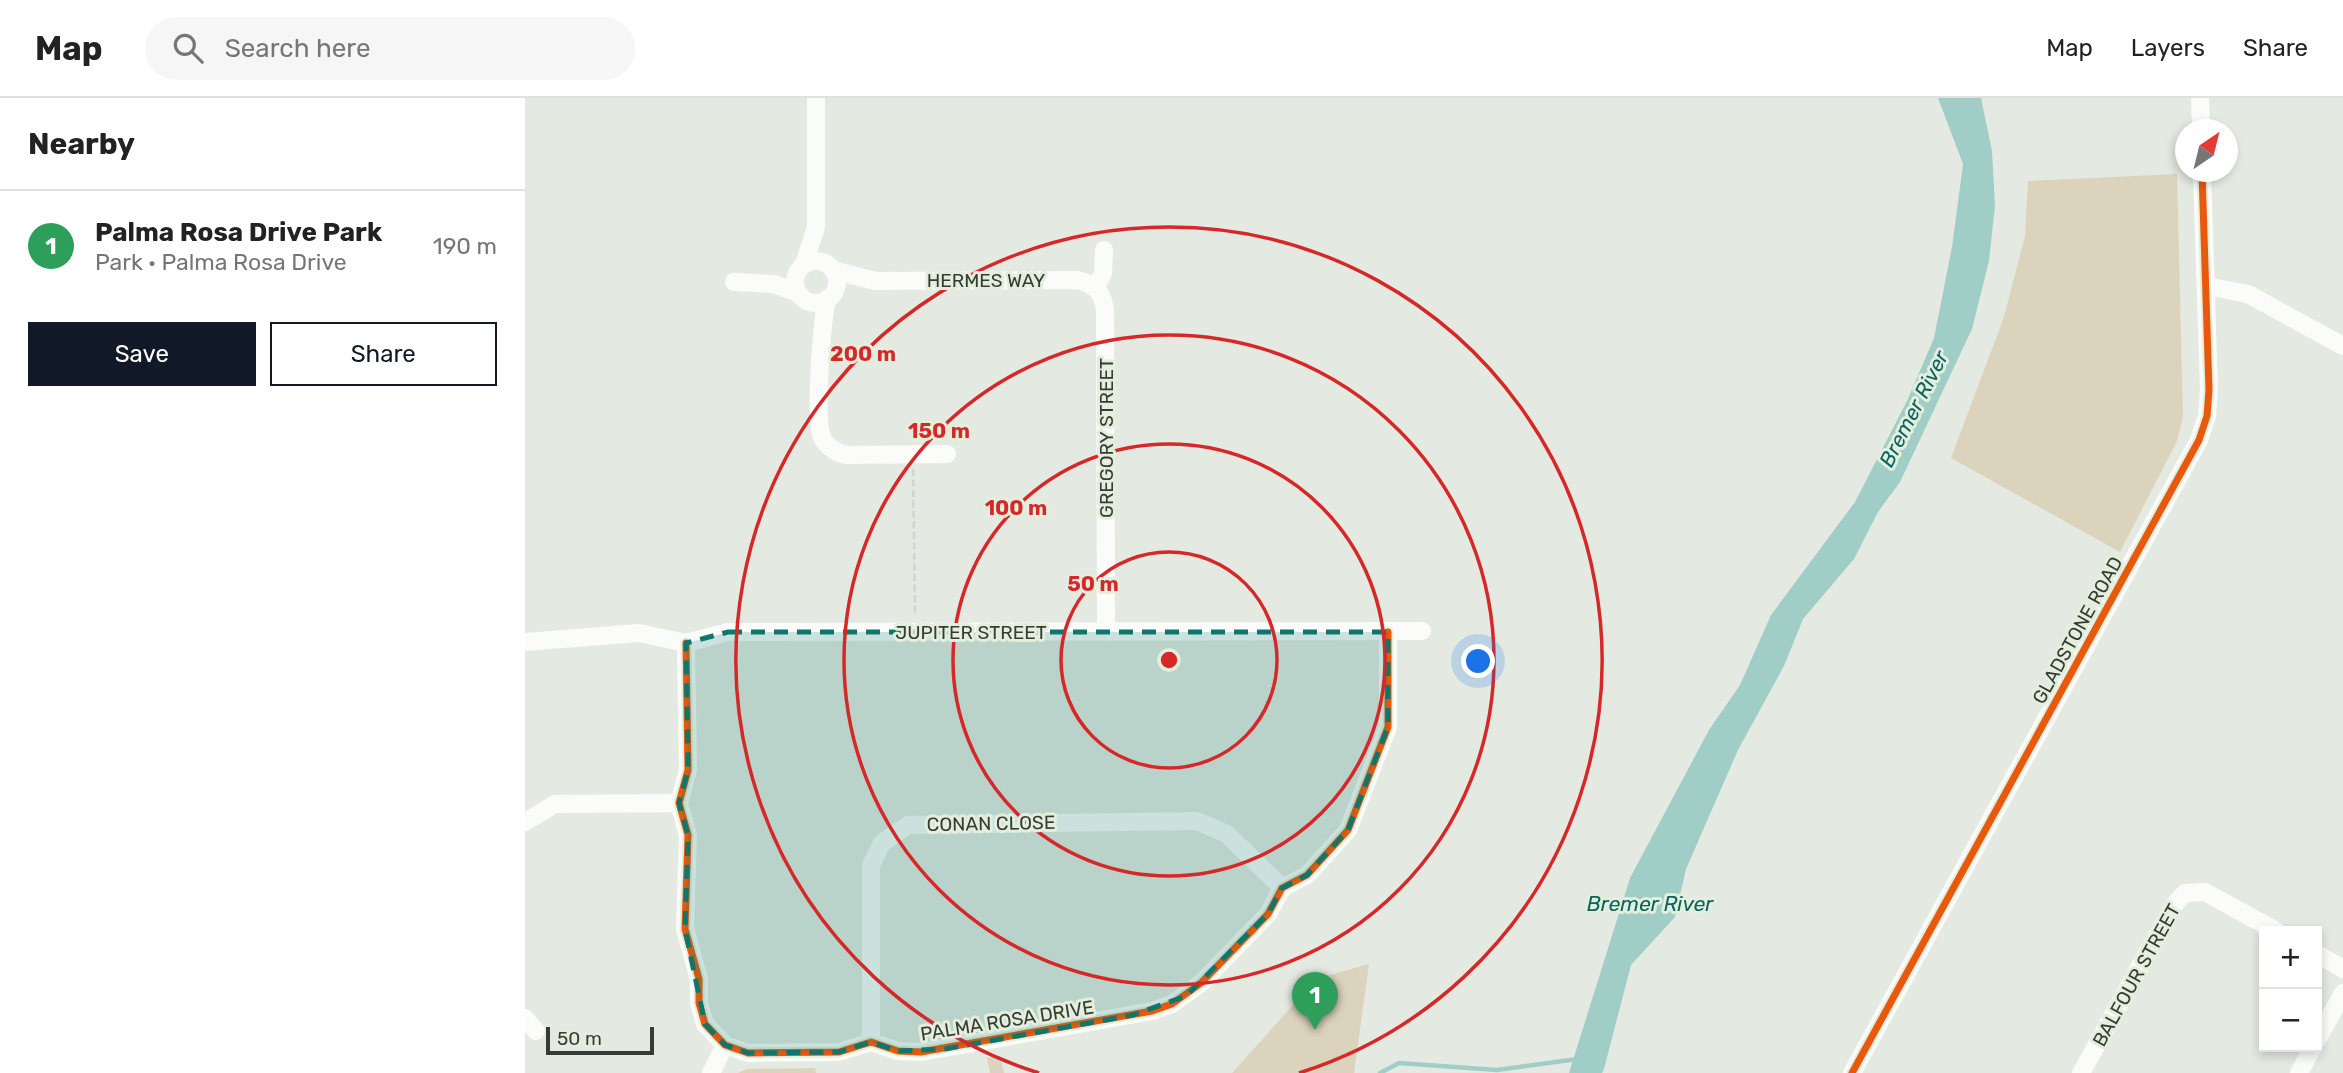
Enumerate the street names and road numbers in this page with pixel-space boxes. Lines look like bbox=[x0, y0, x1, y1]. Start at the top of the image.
street label: HERMES WAY bbox=[927, 269, 1045, 292]
street label: GREGORY STREET bbox=[1095, 358, 1118, 518]
street label: GLADSTONE ROAD bbox=[2027, 553, 2127, 708]
street label: JUPITER STREET bbox=[895, 621, 1047, 644]
street label: CONAN CLOSE bbox=[926, 811, 1056, 836]
street label: BALFOUR STREET bbox=[2088, 900, 2185, 1051]
street label: PALMA ROSA DRIVE bbox=[919, 995, 1095, 1046]

